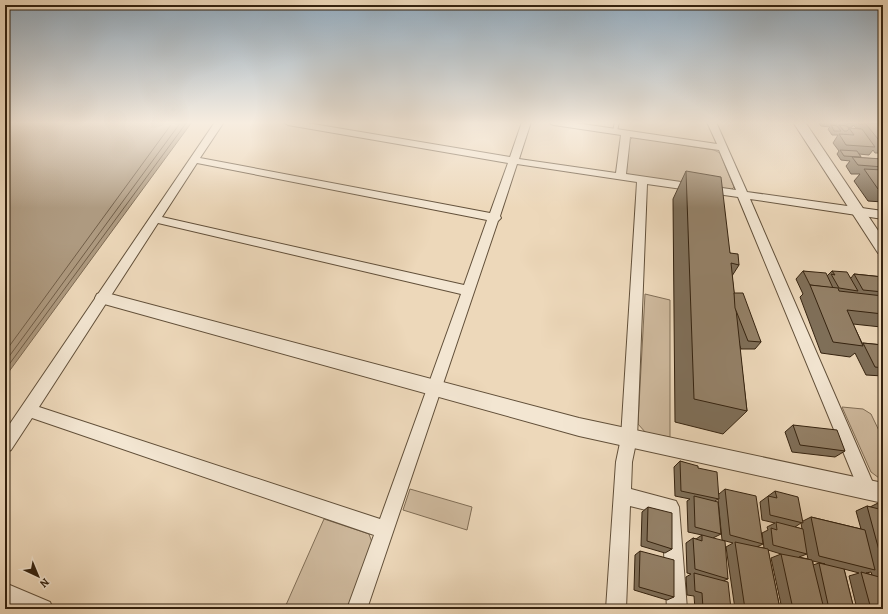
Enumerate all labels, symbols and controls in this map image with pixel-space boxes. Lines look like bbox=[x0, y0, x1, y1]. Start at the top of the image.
north arrow bbox=[18, 556, 58, 596]
text: N bbox=[37, 575, 53, 591]

